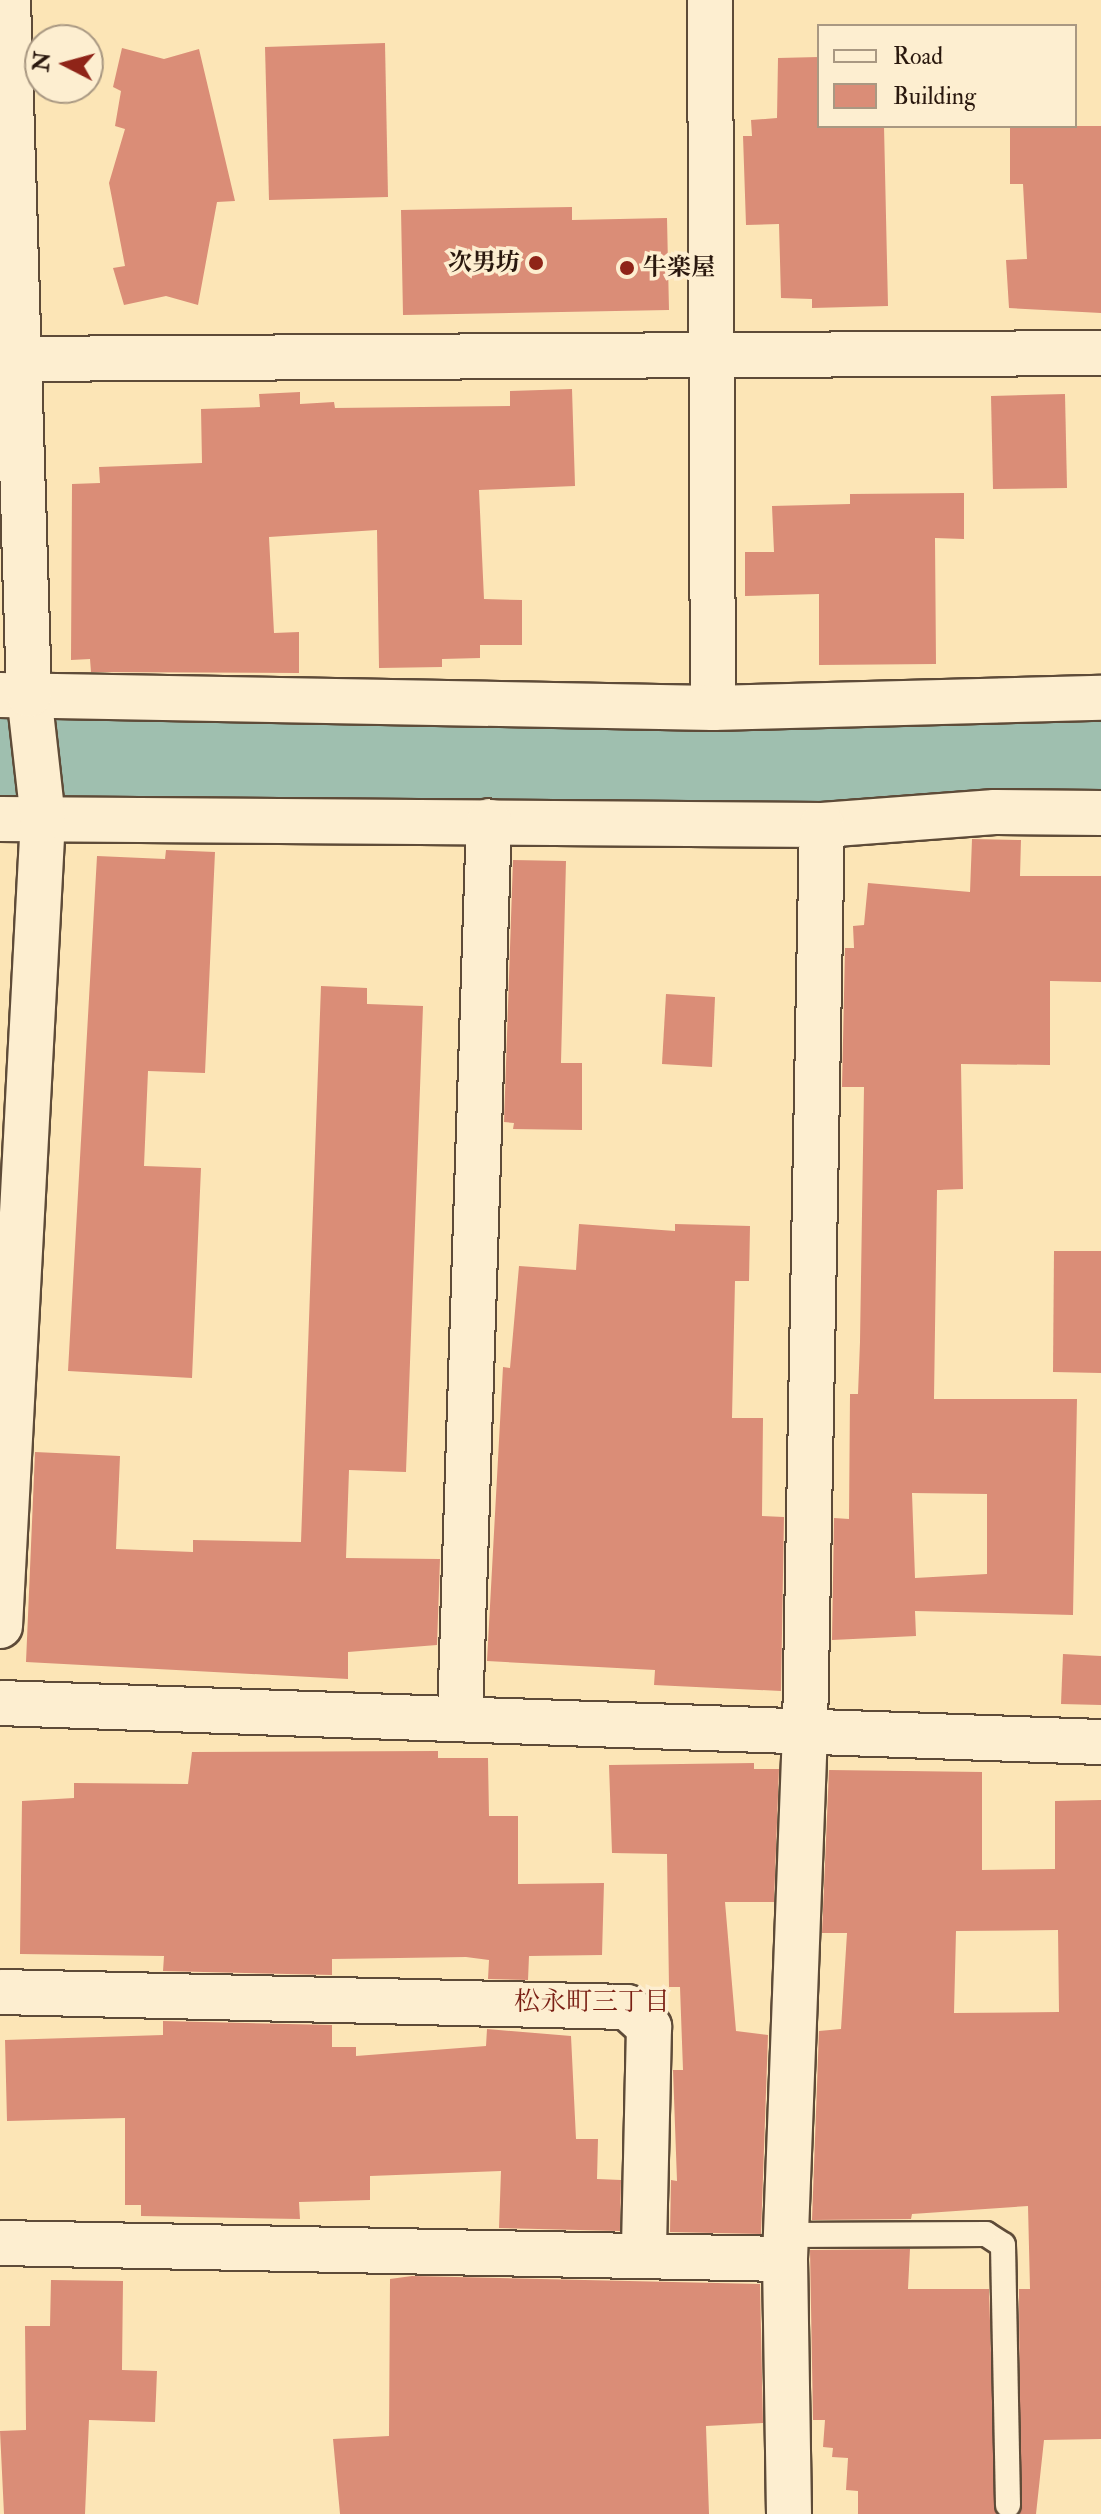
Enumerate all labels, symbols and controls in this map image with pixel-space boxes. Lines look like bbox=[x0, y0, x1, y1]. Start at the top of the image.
north arrow bbox=[24, 24, 104, 104]
legend bbox=[817, 24, 1077, 128]
text: Road bbox=[893, 41, 943, 72]
text: N bbox=[27, 50, 57, 73]
text: Building bbox=[893, 81, 976, 112]
place label: 次男坊 bbox=[448, 249, 520, 277]
marker: 次男坊 bbox=[527, 254, 545, 272]
place label: 牛楽屋 bbox=[643, 254, 715, 282]
marker: 牛楽屋 bbox=[618, 259, 636, 277]
district label: 松永町三丁目 bbox=[514, 1987, 670, 2019]

